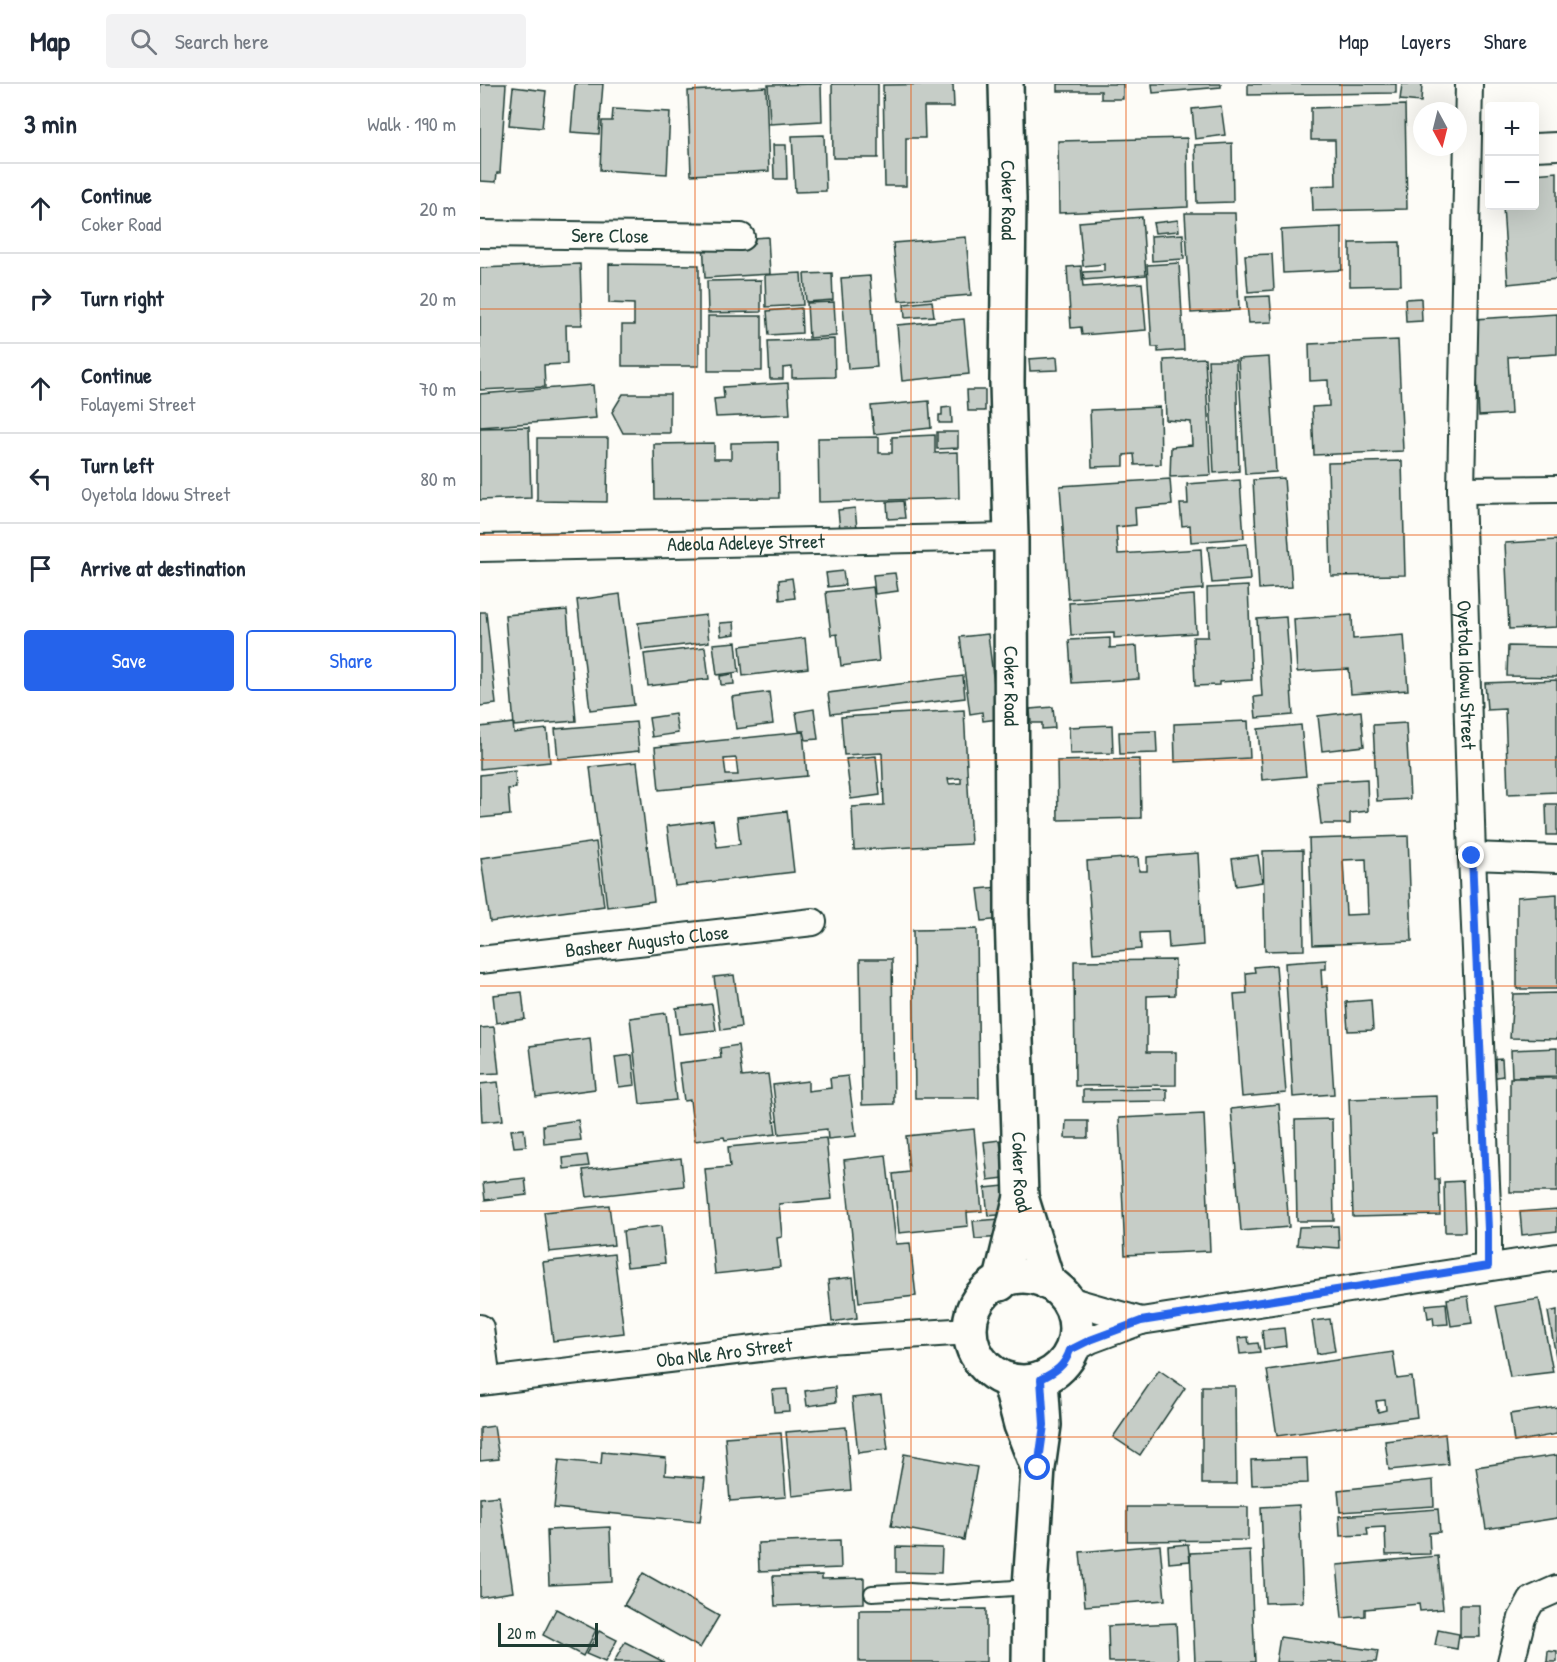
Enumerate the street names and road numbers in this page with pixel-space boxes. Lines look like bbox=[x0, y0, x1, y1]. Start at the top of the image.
street label: Coker Road bbox=[995, 159, 1023, 241]
street label: Sere Close bbox=[571, 221, 649, 249]
street label: Adeola Adeleye Street bbox=[667, 527, 826, 557]
street label: Oyetola Idowu Street bbox=[1451, 600, 1483, 751]
street label: Coker Road bbox=[998, 646, 1026, 726]
street label: Basheer Augusto Close bbox=[564, 918, 730, 963]
street label: Coker Road bbox=[1006, 1131, 1039, 1215]
street label: Oba Nle Aro Street bbox=[654, 1330, 795, 1374]

